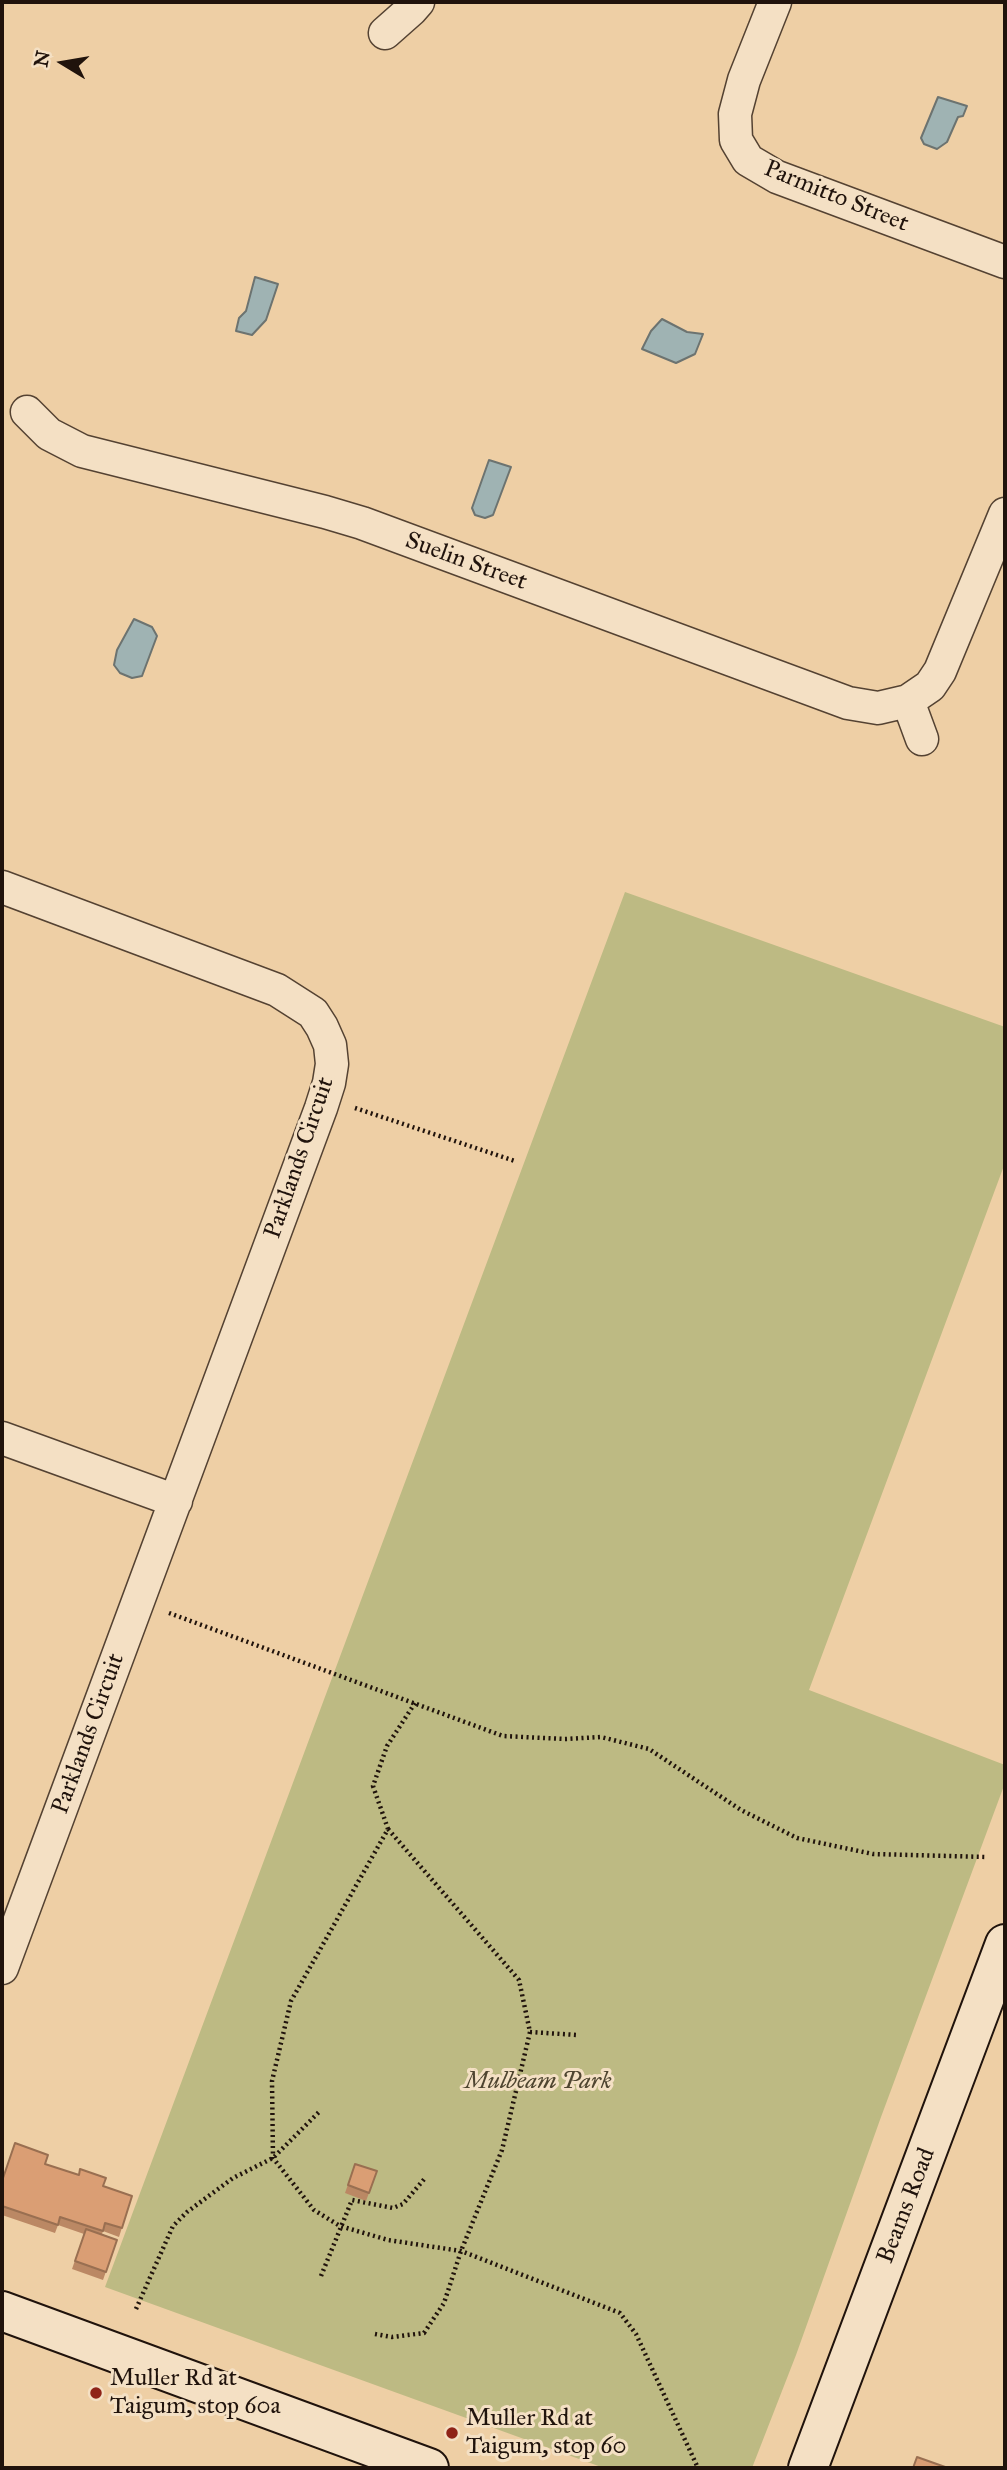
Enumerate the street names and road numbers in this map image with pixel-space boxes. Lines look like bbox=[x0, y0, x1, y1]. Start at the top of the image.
street label: Parmitto Street bbox=[760, 155, 912, 239]
street label: Suelin Street bbox=[401, 527, 531, 597]
street label: Parklands Circuit bbox=[259, 1074, 341, 1242]
street label: Parklands Circuit bbox=[47, 1650, 131, 1818]
street label: Beams Road bbox=[872, 2144, 942, 2268]

